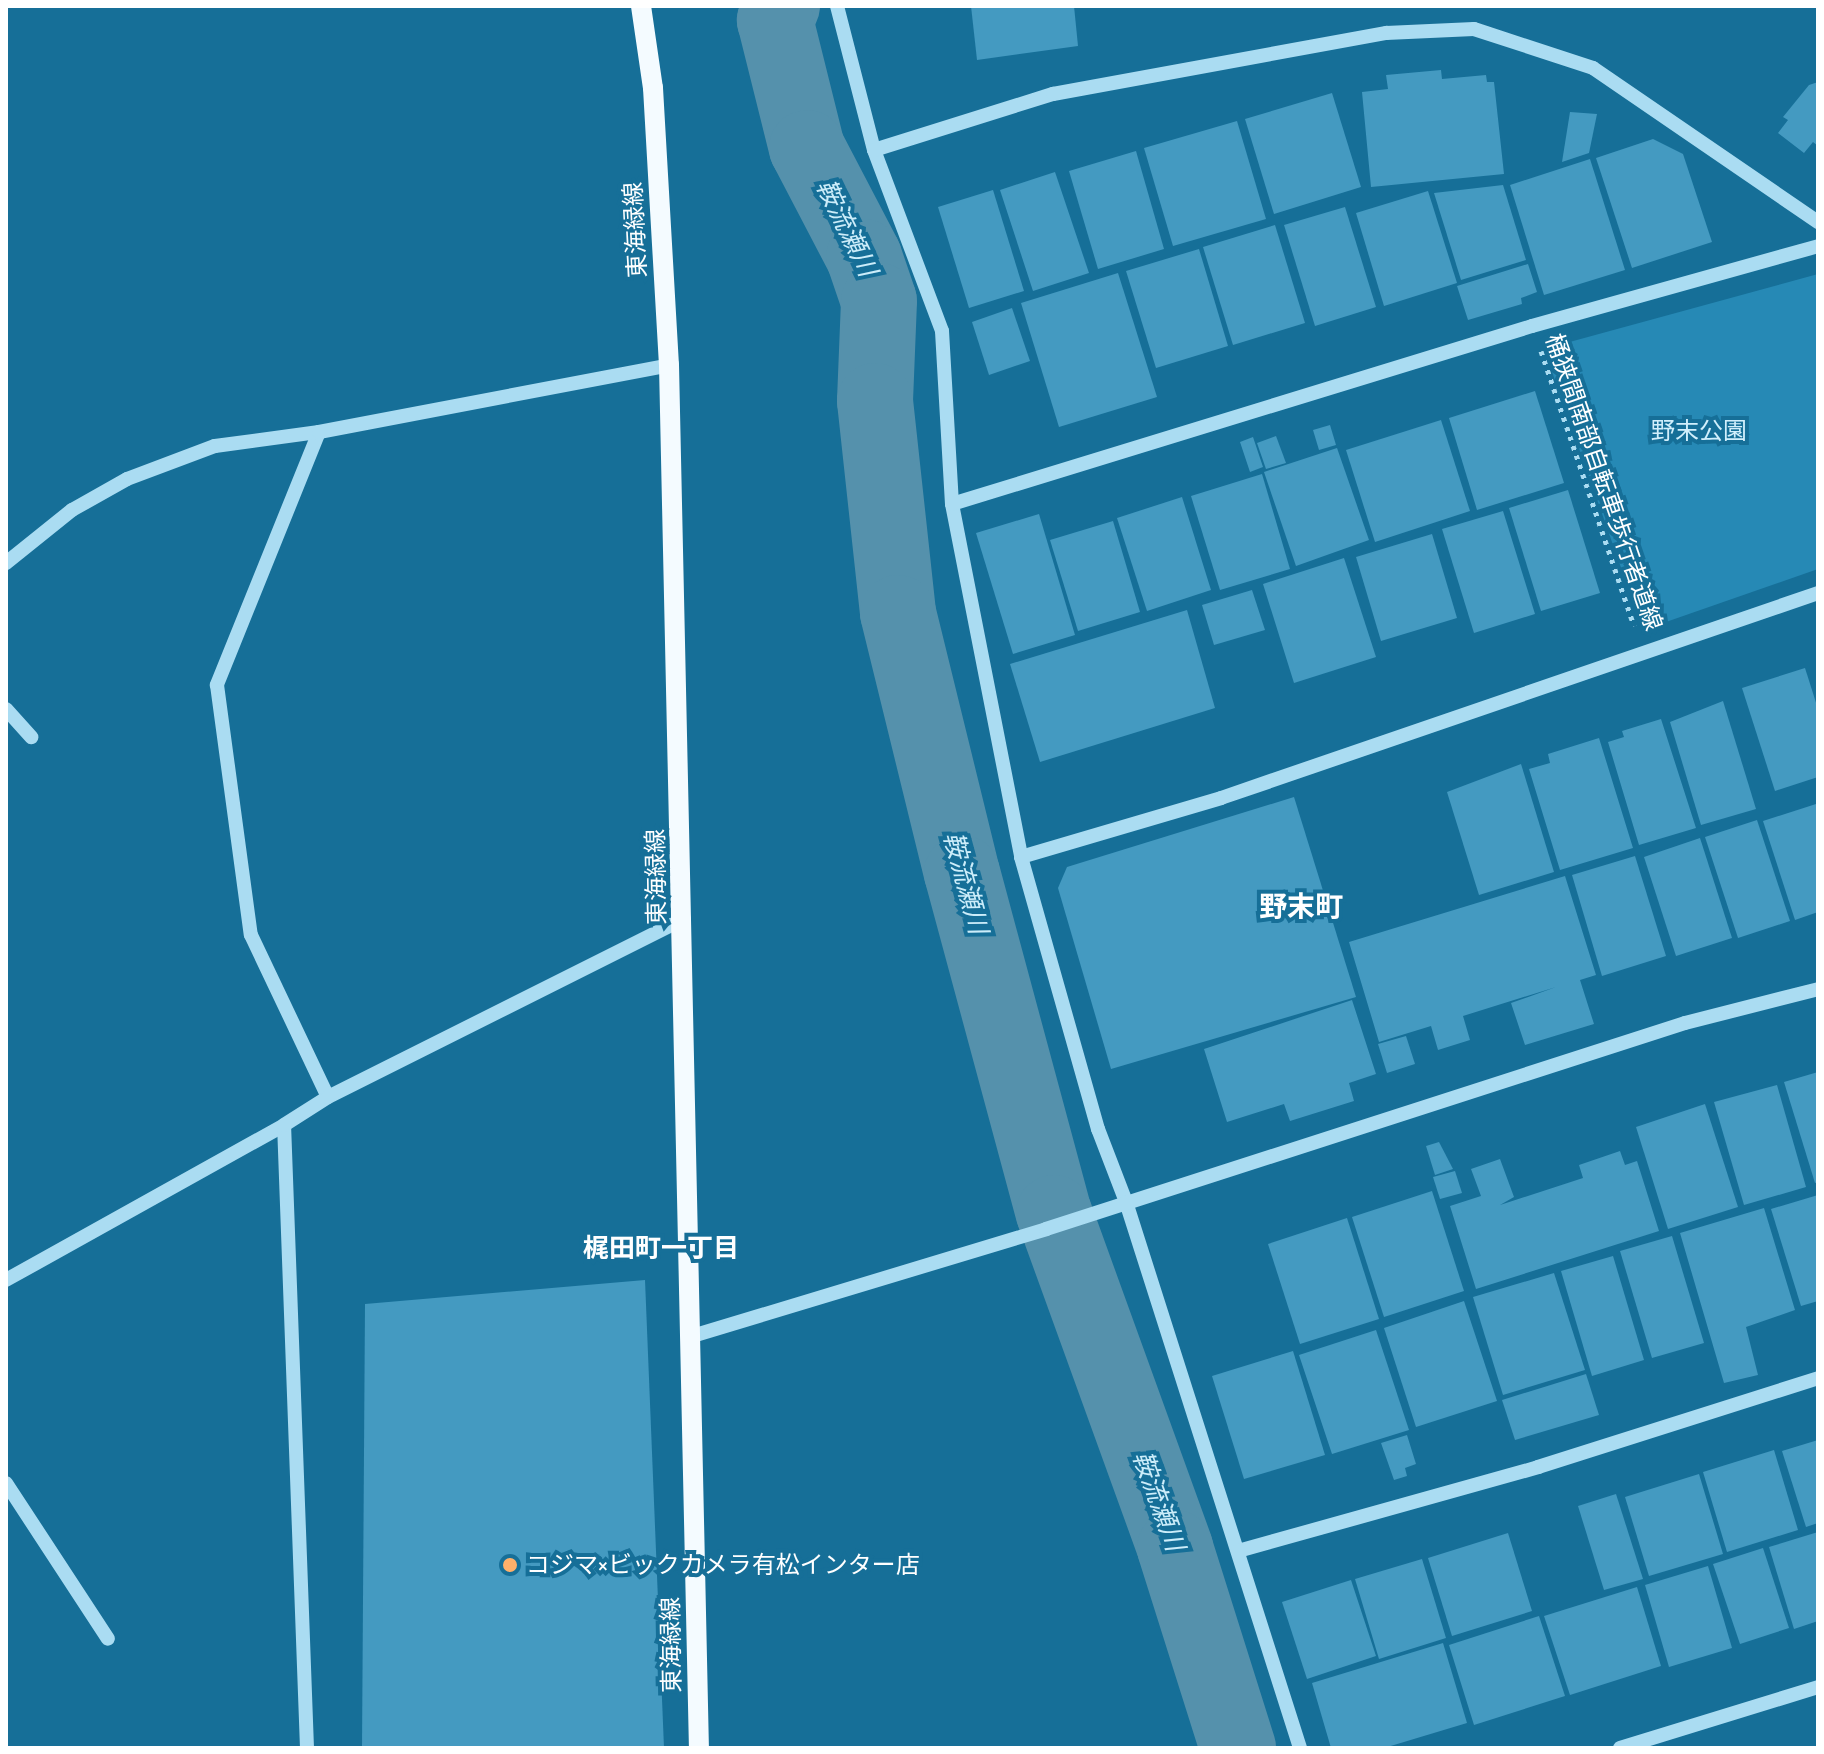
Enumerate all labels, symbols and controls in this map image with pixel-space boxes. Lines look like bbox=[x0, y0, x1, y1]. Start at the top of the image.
water label: 鞍流瀬川 bbox=[809, 174, 883, 282]
street label: 東海緑線 bbox=[618, 181, 652, 279]
street label: 桶狭間南部自転車歩行者道線 bbox=[1540, 330, 1668, 634]
park label: 野末公園 bbox=[1651, 417, 1747, 445]
street label: 東海緑線 bbox=[641, 829, 671, 925]
water label: 鞍流瀬川 bbox=[936, 829, 994, 937]
district label: 野末町 bbox=[1259, 889, 1343, 923]
district label: 梶田町一丁目 bbox=[583, 1233, 739, 1265]
water label: 鞍流瀬川 bbox=[1126, 1447, 1190, 1555]
place label: コジマ×ビックカメラ有松インター店 bbox=[526, 1551, 920, 1579]
marker: コジマ×ビックカメラ有松インター店 bbox=[501, 1556, 519, 1574]
street label: 東海緑線 bbox=[656, 1597, 686, 1693]

